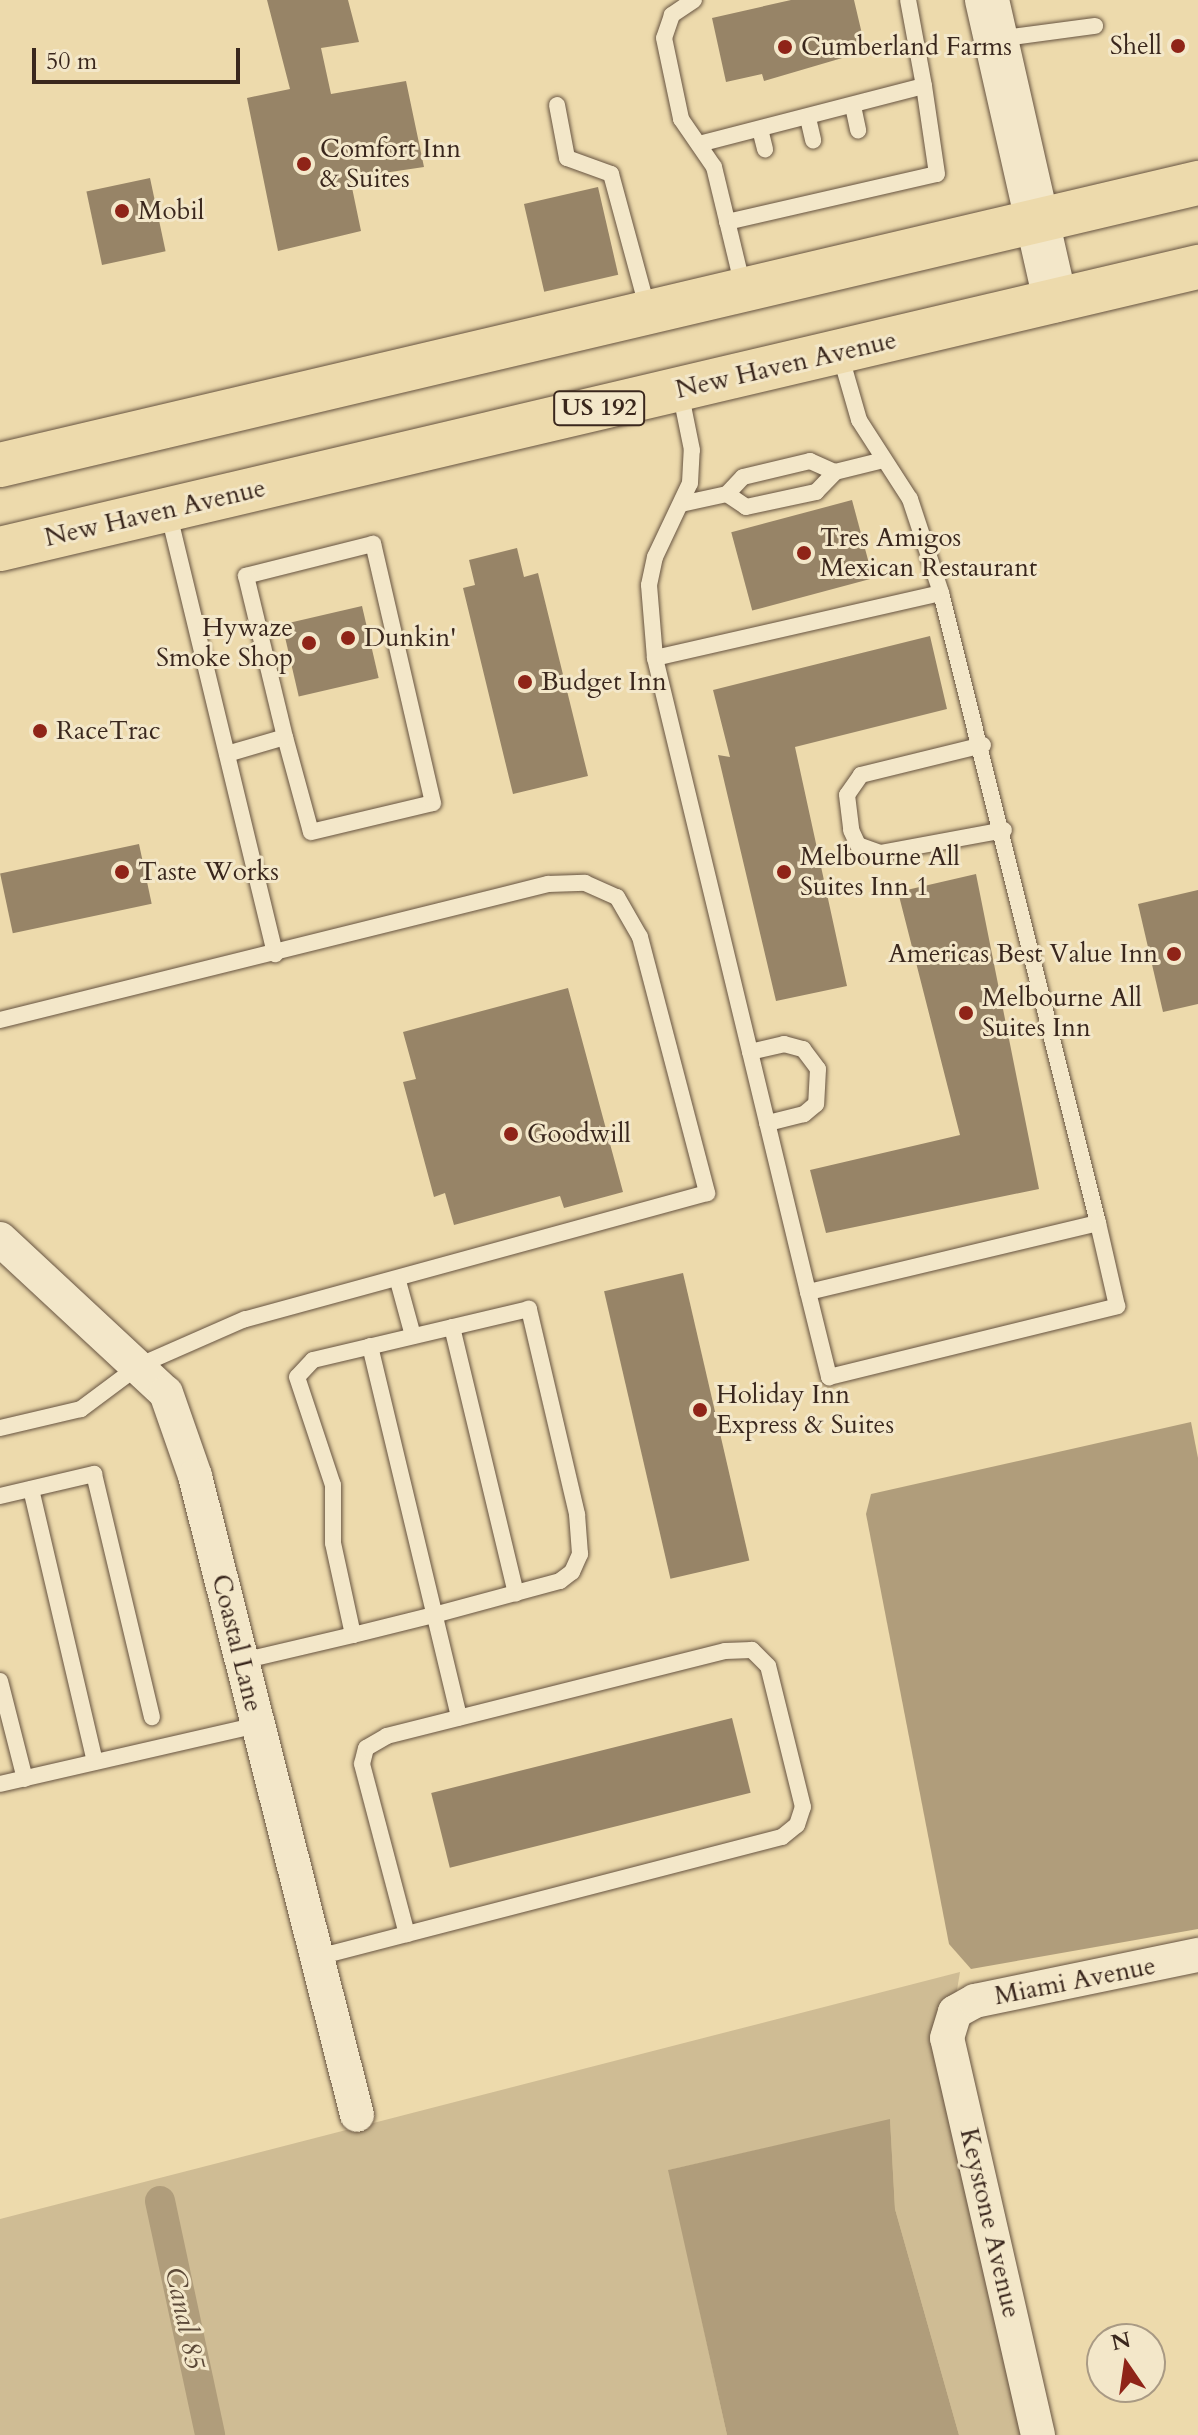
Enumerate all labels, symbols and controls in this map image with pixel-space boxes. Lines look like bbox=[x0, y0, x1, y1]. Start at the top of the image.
place label: Shell bbox=[1110, 30, 1162, 62]
place label: Cumberland Farms bbox=[801, 31, 1012, 63]
scale bar bbox=[36, 32, 244, 82]
marker: Shell bbox=[1169, 37, 1187, 55]
marker: Cumberland Farms bbox=[776, 38, 794, 56]
text: 50 m bbox=[46, 45, 97, 78]
place label: Comfort Inn & Suites bbox=[320, 133, 461, 194]
marker: Comfort Inn & Suites bbox=[295, 155, 313, 173]
place label: Mobil bbox=[138, 195, 204, 227]
marker: Mobil bbox=[113, 202, 131, 220]
street label: New Haven Avenue bbox=[672, 324, 900, 406]
road number: US 192 bbox=[553, 388, 645, 428]
street label: New Haven Avenue bbox=[41, 472, 269, 554]
place label: Tres Amigos Mexican Restaurant bbox=[820, 522, 1037, 584]
marker: Tres Amigos Mexican Restaurant bbox=[795, 544, 813, 562]
place label: Hywaze Smoke Shop bbox=[156, 612, 293, 674]
place label: Dunkin' bbox=[364, 622, 456, 654]
marker: Dunkin' bbox=[339, 629, 357, 647]
marker: Hywaze Smoke Shop bbox=[300, 634, 318, 652]
place label: Budget Inn bbox=[541, 666, 667, 698]
marker: Budget Inn bbox=[516, 673, 534, 691]
place label: RaceTrac bbox=[56, 715, 161, 747]
marker: RaceTrac bbox=[31, 722, 49, 740]
place label: Melbourne All Suites Inn 1 bbox=[800, 841, 960, 902]
place label: Taste Works bbox=[138, 856, 279, 888]
marker: Taste Works bbox=[113, 863, 131, 881]
marker: Melbourne All Suites Inn 1 bbox=[775, 863, 793, 881]
place label: Americas Best Value Inn bbox=[888, 938, 1158, 970]
marker: Americas Best Value Inn bbox=[1165, 945, 1183, 963]
place label: Melbourne All Suites Inn bbox=[982, 982, 1142, 1044]
marker: Melbourne All Suites Inn bbox=[957, 1004, 975, 1022]
place label: Goodwill bbox=[527, 1118, 631, 1150]
marker: Goodwill bbox=[502, 1125, 520, 1143]
place label: Holiday Inn Express & Suites bbox=[716, 1379, 894, 1440]
marker: Holiday Inn Express & Suites bbox=[691, 1401, 709, 1419]
street label: Coastal Lane bbox=[205, 1571, 269, 1715]
street label: Miami Avenue bbox=[992, 1950, 1158, 2012]
street label: Keystone Avenue bbox=[953, 2125, 1027, 2321]
water label: Canal 85 bbox=[158, 2264, 212, 2372]
north arrow bbox=[1086, 2323, 1166, 2403]
text: N bbox=[1108, 2325, 1134, 2358]

